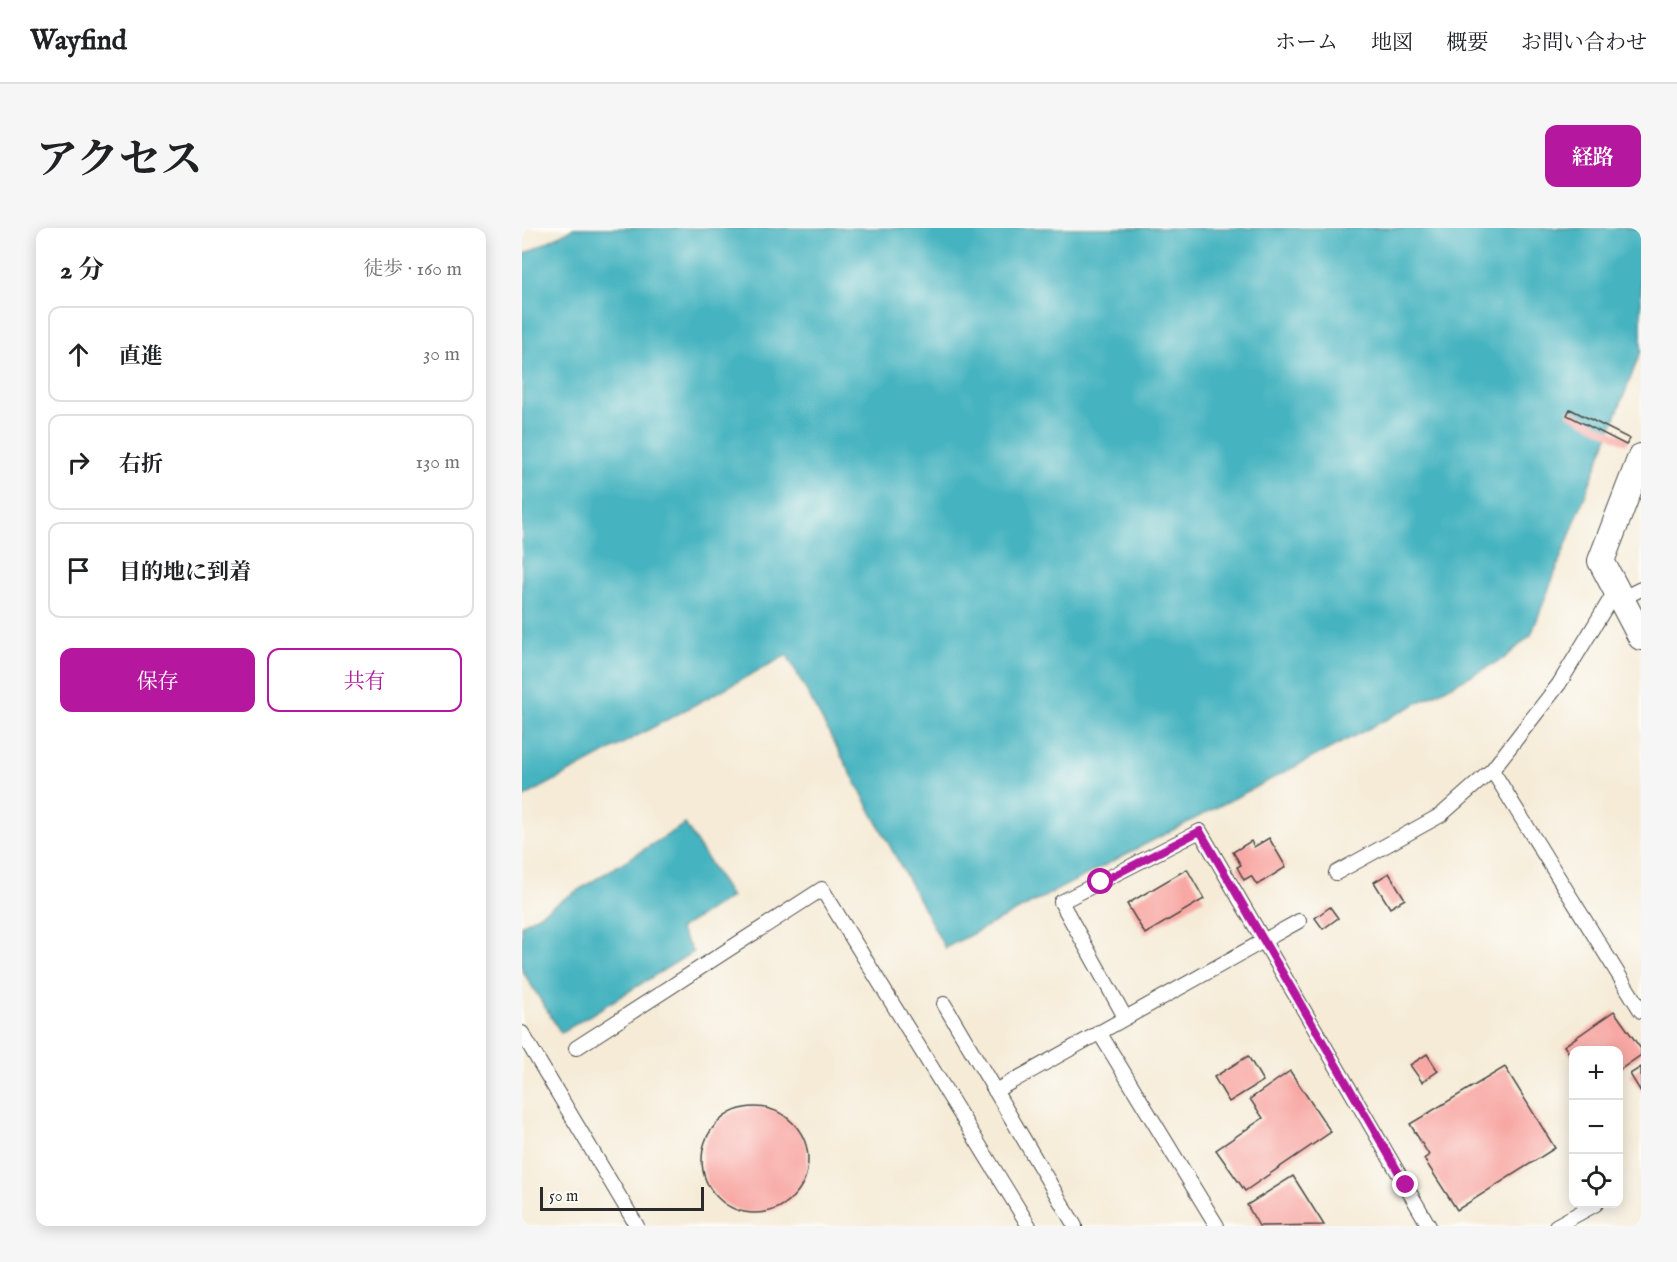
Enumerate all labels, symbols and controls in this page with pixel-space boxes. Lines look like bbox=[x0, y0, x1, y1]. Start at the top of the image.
text: Wayfind bbox=[30, 24, 127, 59]
text: ホーム bbox=[1275, 30, 1338, 57]
text: 地図 bbox=[1371, 30, 1413, 57]
text: 概要 bbox=[1446, 30, 1488, 57]
text: お問い合わせ bbox=[1521, 30, 1647, 57]
button: 経路 bbox=[1545, 125, 1641, 187]
text: アクセス bbox=[36, 135, 203, 188]
text: 2 分 bbox=[60, 254, 104, 287]
text: 徒歩 · 160 m bbox=[363, 257, 462, 282]
icon: ahead bbox=[62, 338, 95, 371]
text: 30 m bbox=[423, 342, 460, 367]
text: 直進 bbox=[119, 343, 163, 371]
icon: right bbox=[62, 446, 95, 479]
text: 130 m bbox=[415, 450, 460, 475]
text: 右折 bbox=[119, 451, 163, 479]
icon: arrive bbox=[62, 554, 95, 587]
text: 目的地に到着 bbox=[119, 559, 251, 587]
button: 保存 bbox=[60, 648, 255, 712]
button: 共有 bbox=[267, 648, 462, 712]
route start bbox=[1087, 868, 1113, 894]
map controls bbox=[1569, 1046, 1623, 1208]
button: + bbox=[1569, 1046, 1623, 1100]
button: − bbox=[1569, 1100, 1623, 1154]
button: locate bbox=[1569, 1154, 1623, 1208]
route end bbox=[1392, 1171, 1418, 1197]
scale bar bbox=[540, 1184, 704, 1212]
text: 50 m bbox=[549, 1187, 578, 1207]

